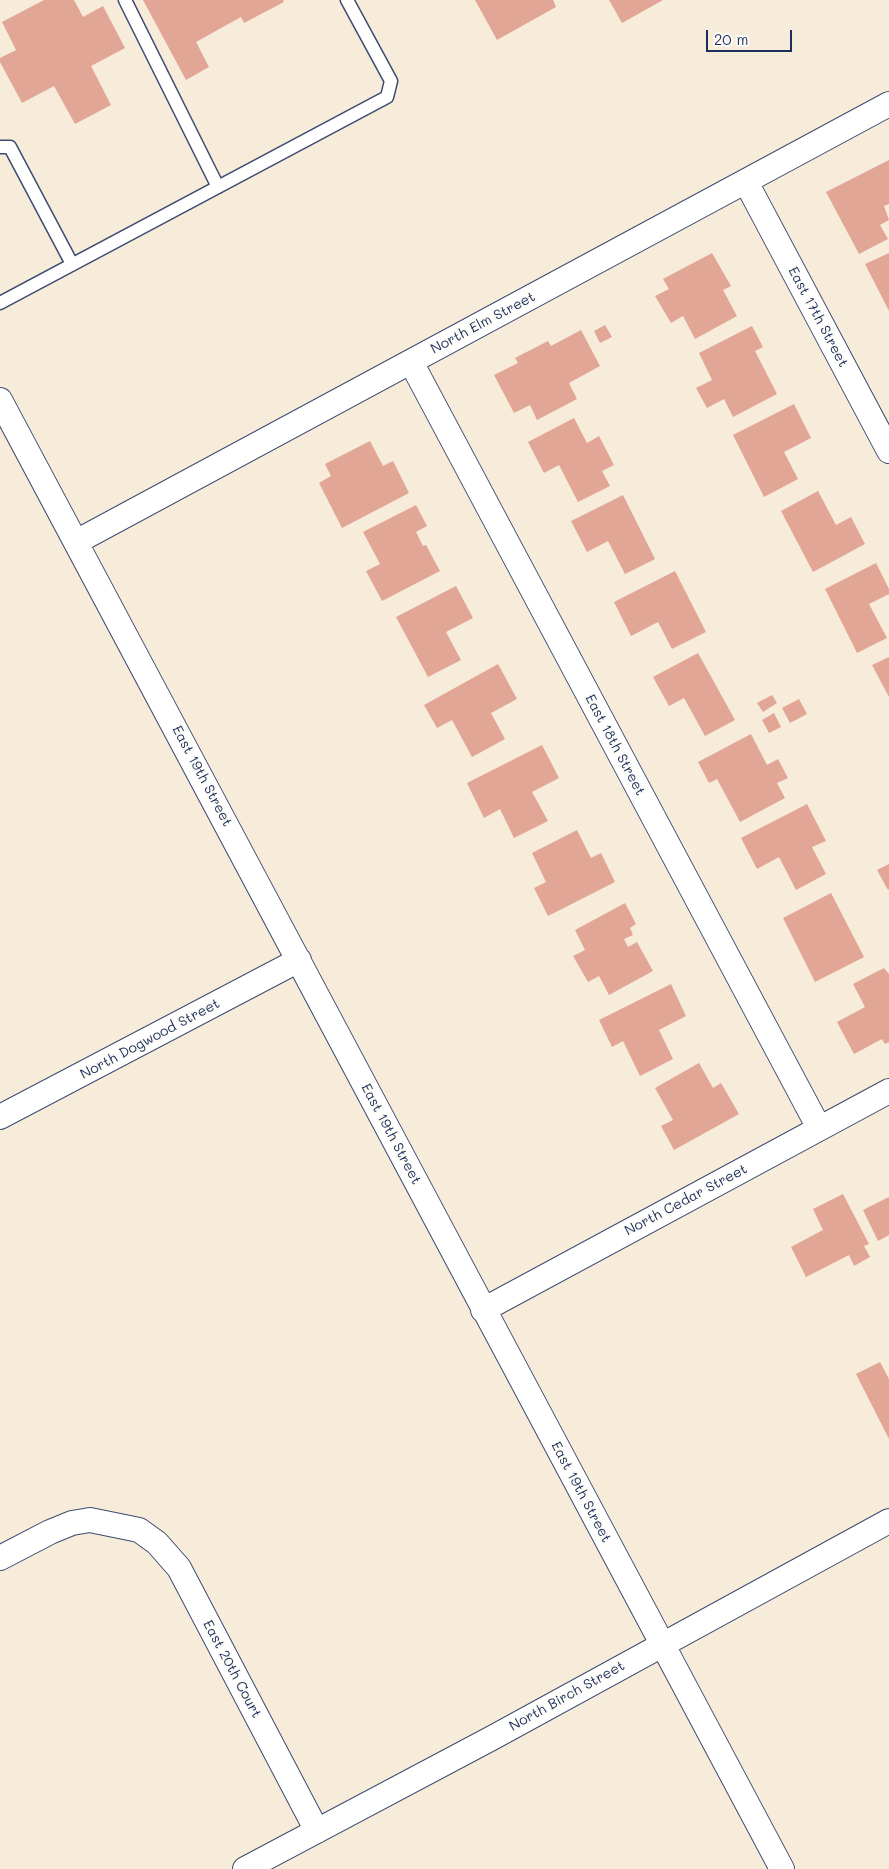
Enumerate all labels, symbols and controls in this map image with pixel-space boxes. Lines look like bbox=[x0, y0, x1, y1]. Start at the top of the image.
scale bar bbox=[709, 20, 795, 52]
text: 20 m bbox=[714, 29, 748, 49]
street label: East 17th Street bbox=[784, 264, 852, 370]
street label: North Elm Street bbox=[428, 288, 538, 358]
street label: East 18th Street bbox=[581, 692, 649, 798]
street label: East 19th Street bbox=[168, 723, 236, 829]
street label: North Dogwood Street bbox=[77, 995, 223, 1083]
street label: East 19th Street bbox=[357, 1081, 425, 1187]
street label: North Cedar Street bbox=[622, 1161, 750, 1239]
street label: East 19th Street bbox=[547, 1439, 615, 1545]
street label: East 20th Court bbox=[199, 1617, 265, 1721]
street label: North Birch Street bbox=[506, 1657, 628, 1735]

